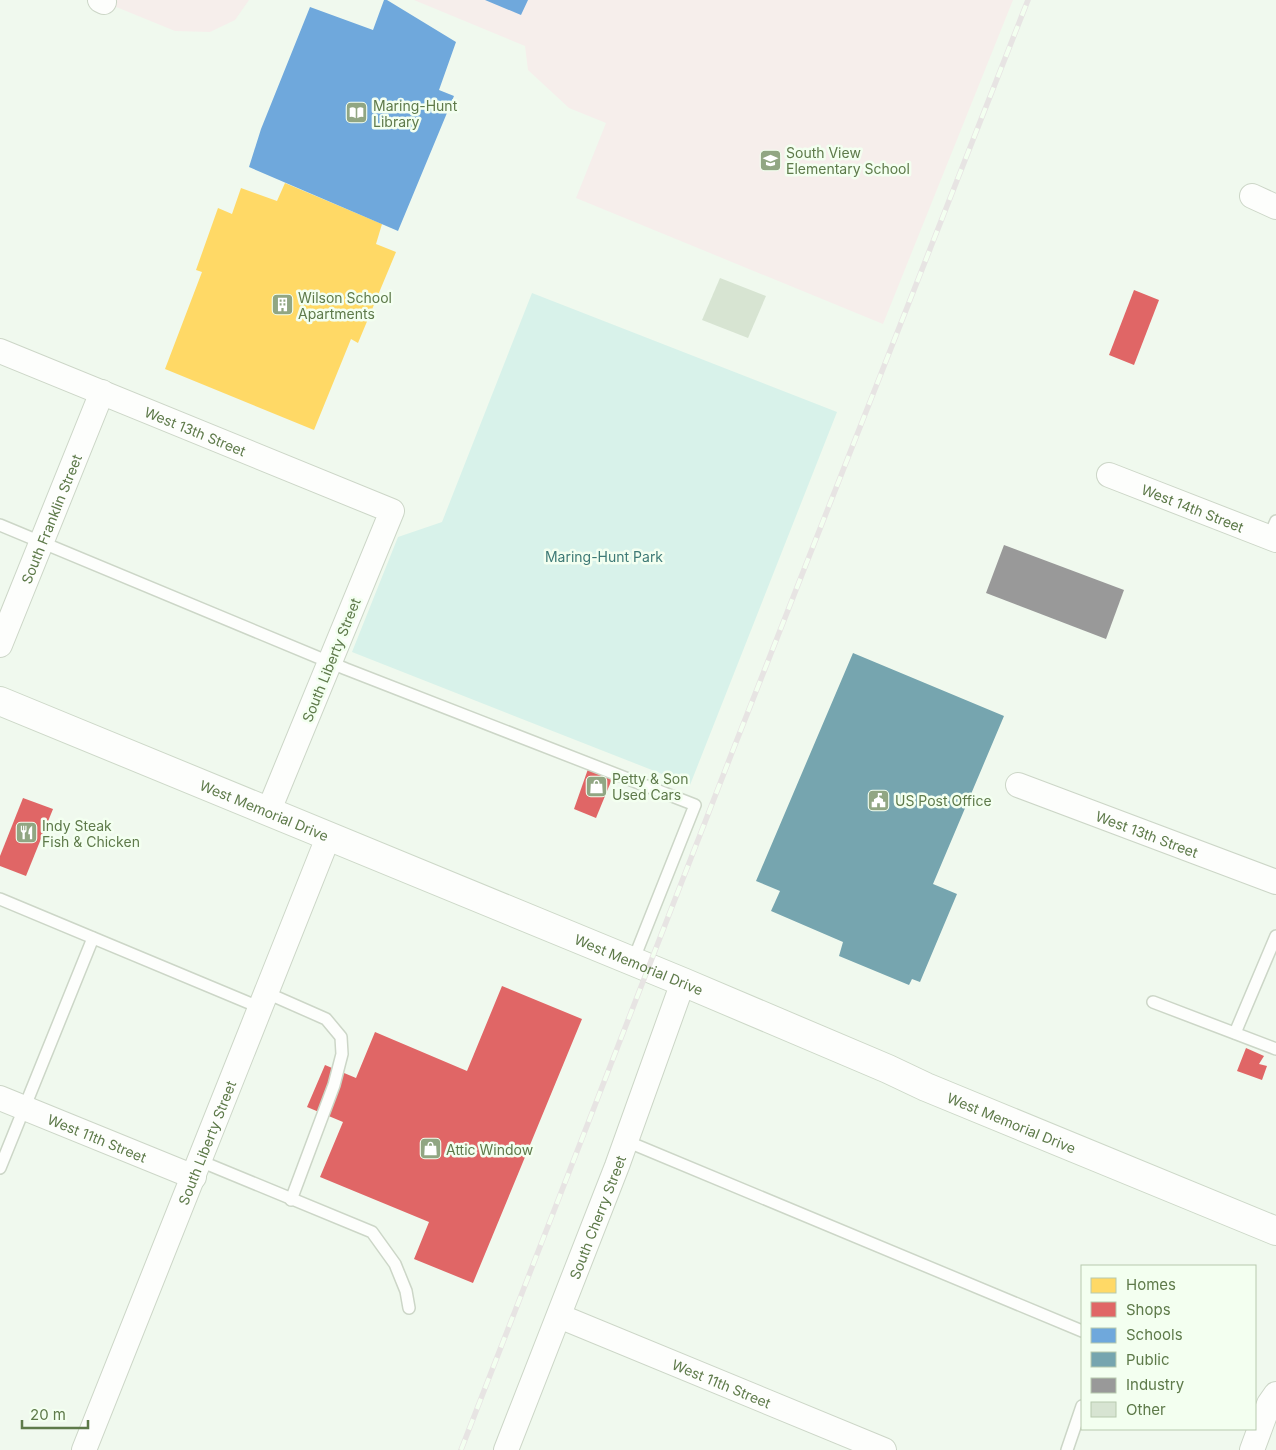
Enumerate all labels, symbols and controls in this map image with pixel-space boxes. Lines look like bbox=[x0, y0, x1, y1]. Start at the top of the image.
place label: Maring-Hunt Library bbox=[373, 97, 458, 130]
library icon: Maring-Hunt Library bbox=[345, 101, 369, 125]
place label: South View Elementary School bbox=[786, 144, 910, 177]
school or university icon: South View Elementary School bbox=[758, 148, 782, 172]
place label: Wilson School Apartments bbox=[298, 289, 392, 322]
building icon: Wilson School Apartments bbox=[270, 293, 294, 317]
street label: West 13th Street bbox=[142, 402, 249, 459]
street label: South Franklin Street bbox=[17, 451, 85, 586]
street label: West 14th Street bbox=[1139, 480, 1247, 535]
park label: Maring-Hunt Park bbox=[545, 548, 663, 565]
street label: South Liberty Street bbox=[298, 595, 364, 724]
place label: Petty & Son Used Cars bbox=[612, 770, 689, 803]
shop icon: Petty & Son Used Cars bbox=[584, 774, 608, 798]
street label: West Memorial Drive bbox=[198, 776, 331, 844]
public building icon: US Post Office bbox=[867, 788, 891, 812]
place label: US Post Office bbox=[895, 792, 992, 809]
street label: West 13th Street bbox=[1094, 807, 1201, 861]
place label: Indy Steak Fish & Chicken bbox=[42, 817, 140, 850]
restaurant icon: Indy Steak Fish & Chicken bbox=[14, 821, 38, 845]
street label: West Memorial Drive bbox=[572, 930, 706, 998]
street label: South Liberty Street bbox=[174, 1078, 239, 1207]
street label: West Memorial Drive bbox=[945, 1088, 1079, 1156]
street label: West 11th Street bbox=[45, 1110, 150, 1165]
shop icon: Attic Window bbox=[418, 1137, 442, 1161]
place label: Attic Window bbox=[446, 1141, 533, 1158]
street label: South Cherry Street bbox=[565, 1153, 629, 1282]
legend bbox=[1081, 1265, 1256, 1430]
text: Homes bbox=[1126, 1275, 1176, 1294]
text: Shops bbox=[1126, 1300, 1171, 1319]
text: Schools bbox=[1126, 1325, 1183, 1344]
text: Public bbox=[1126, 1350, 1169, 1369]
street label: West 11th Street bbox=[670, 1355, 774, 1411]
text: Industry bbox=[1126, 1375, 1185, 1394]
scale bar bbox=[22, 1398, 89, 1430]
text: Other bbox=[1126, 1400, 1166, 1419]
text: 20 m bbox=[30, 1405, 66, 1424]

